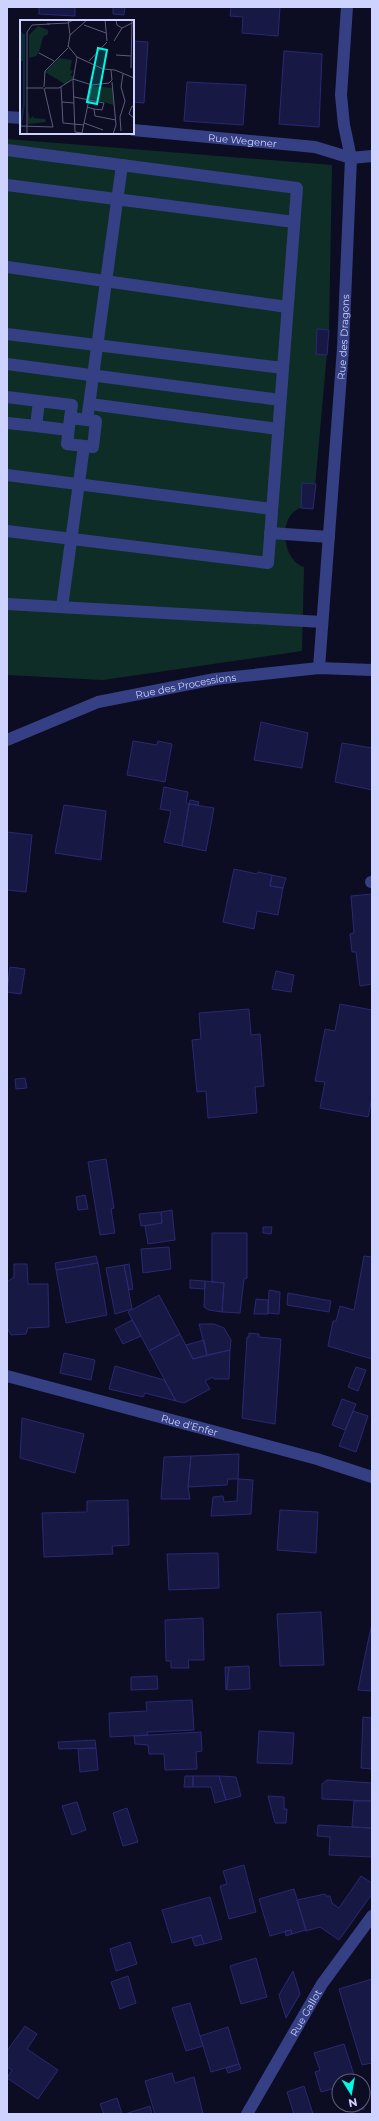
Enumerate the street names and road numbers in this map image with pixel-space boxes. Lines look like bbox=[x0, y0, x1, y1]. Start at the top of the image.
street label: Rue Wegener bbox=[208, 131, 277, 150]
street label: Rue des Dragons bbox=[334, 294, 352, 380]
street label: Rue des Processions bbox=[134, 670, 237, 701]
street label: Rue d'Enfer bbox=[160, 1411, 219, 1439]
street label: Rue Gallot bbox=[287, 1987, 324, 2038]

